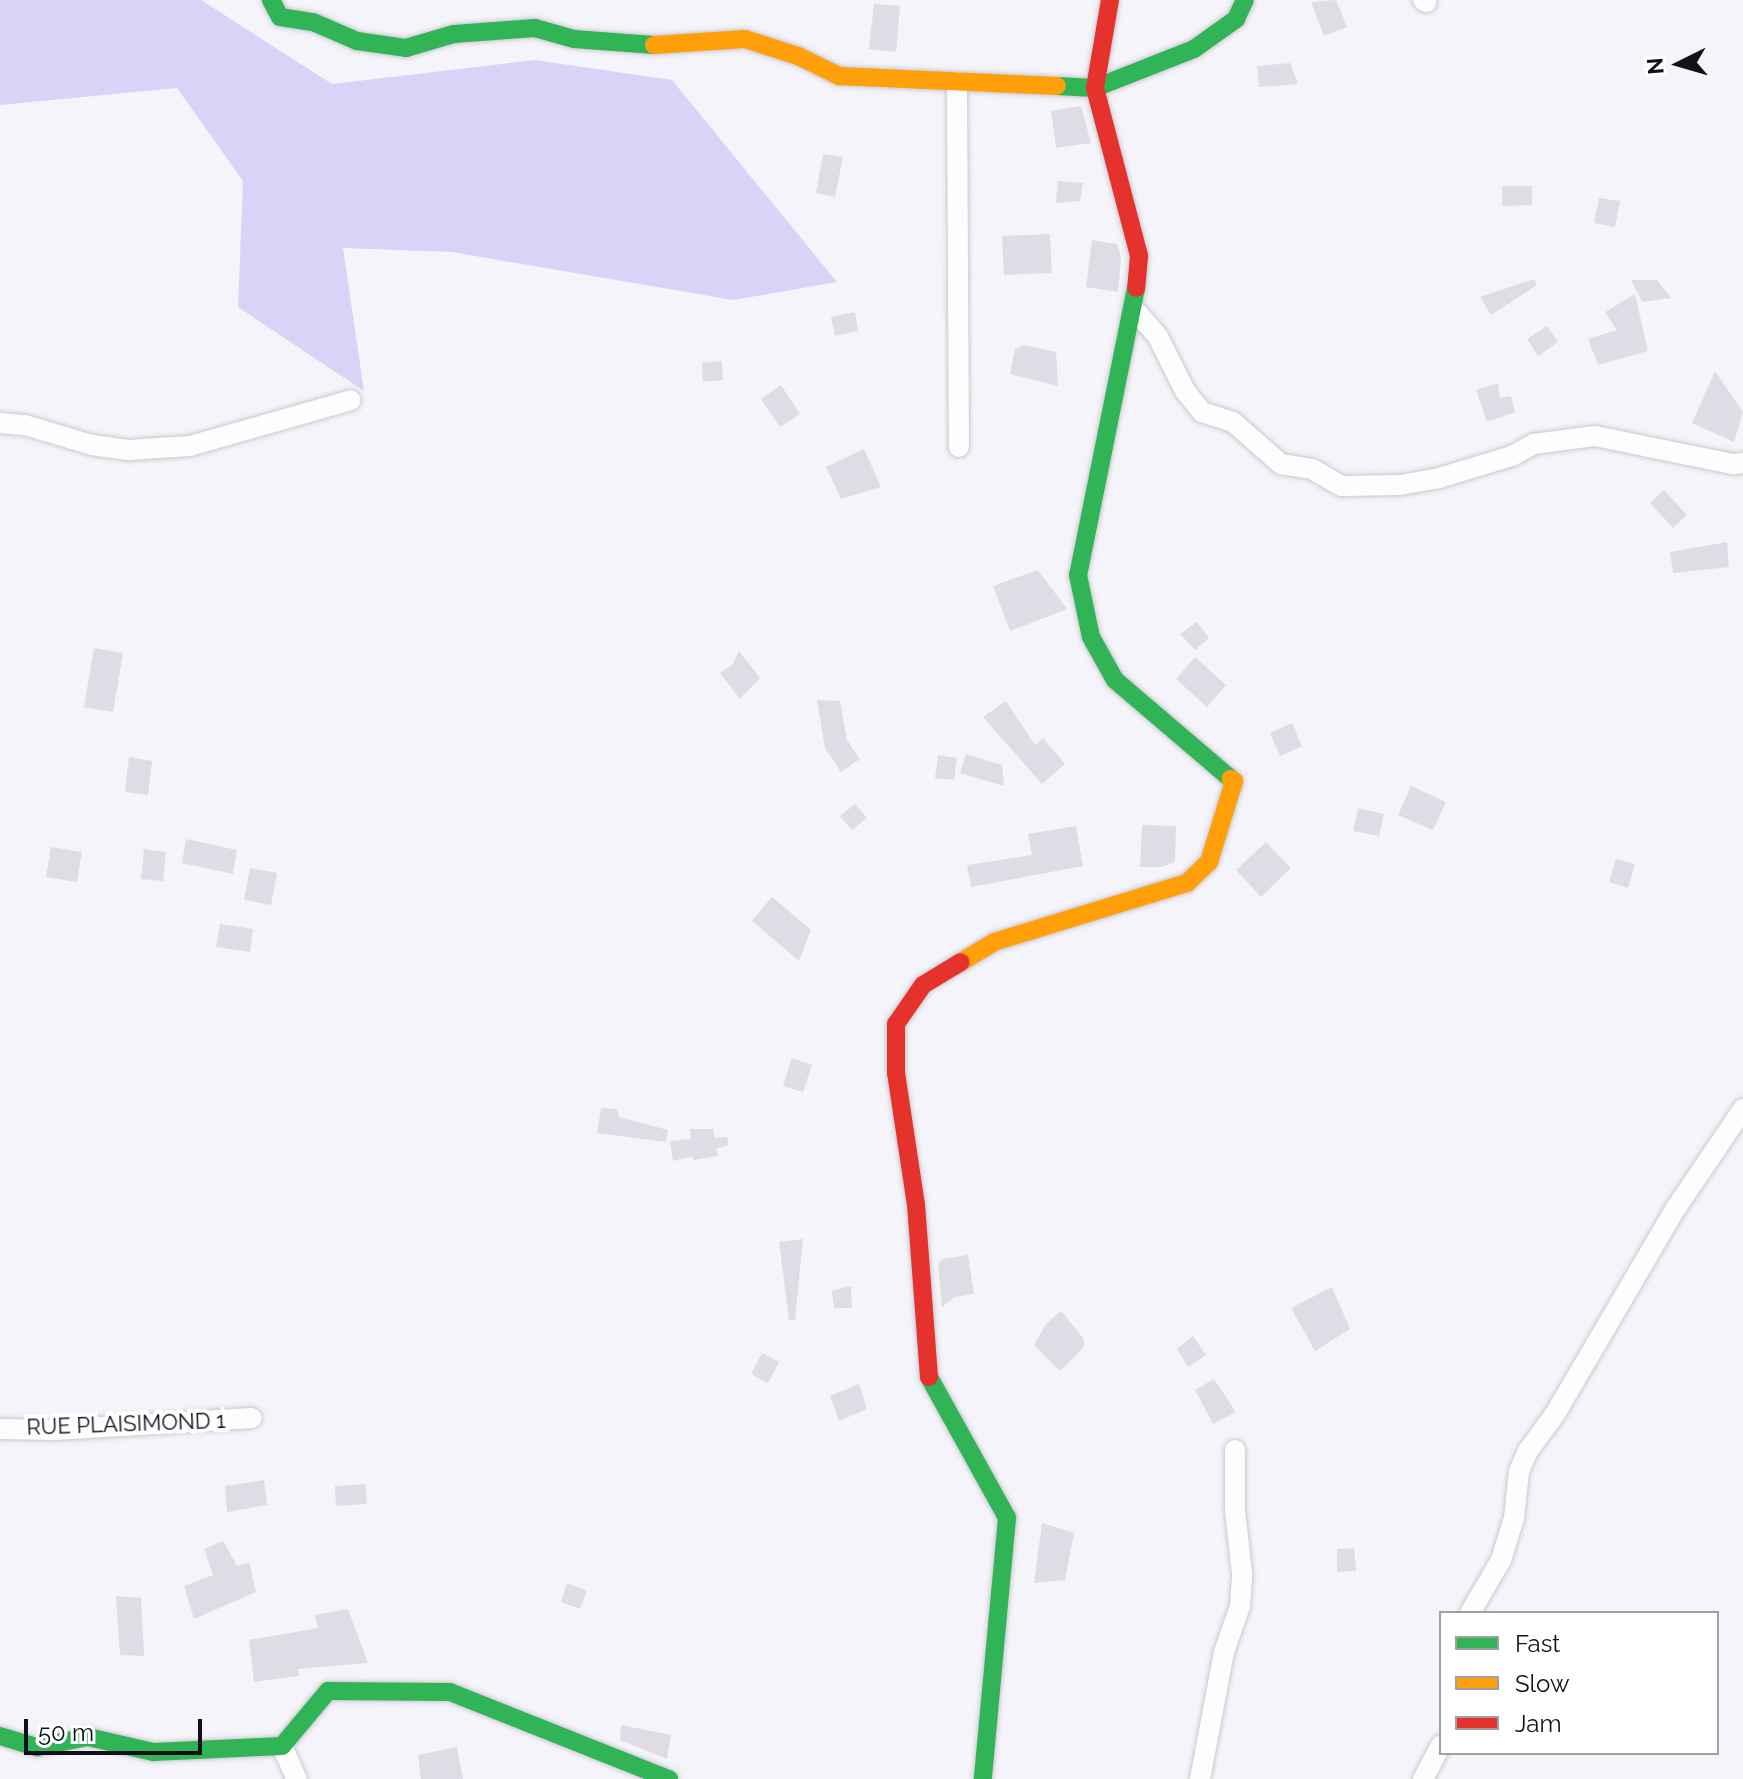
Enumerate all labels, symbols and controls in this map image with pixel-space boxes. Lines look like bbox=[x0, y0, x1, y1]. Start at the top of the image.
north arrow bbox=[1639, 24, 1719, 104]
text: N bbox=[1641, 57, 1669, 76]
street label: RUE PLAISIMOND 1 bbox=[26, 1407, 226, 1441]
legend bbox=[1439, 1611, 1719, 1755]
text: Fast bbox=[1515, 1629, 1560, 1658]
text: Slow bbox=[1515, 1669, 1569, 1698]
scale bar bbox=[28, 1703, 206, 1753]
text: Jam bbox=[1515, 1709, 1561, 1738]
text: 50 m bbox=[38, 1718, 94, 1747]

